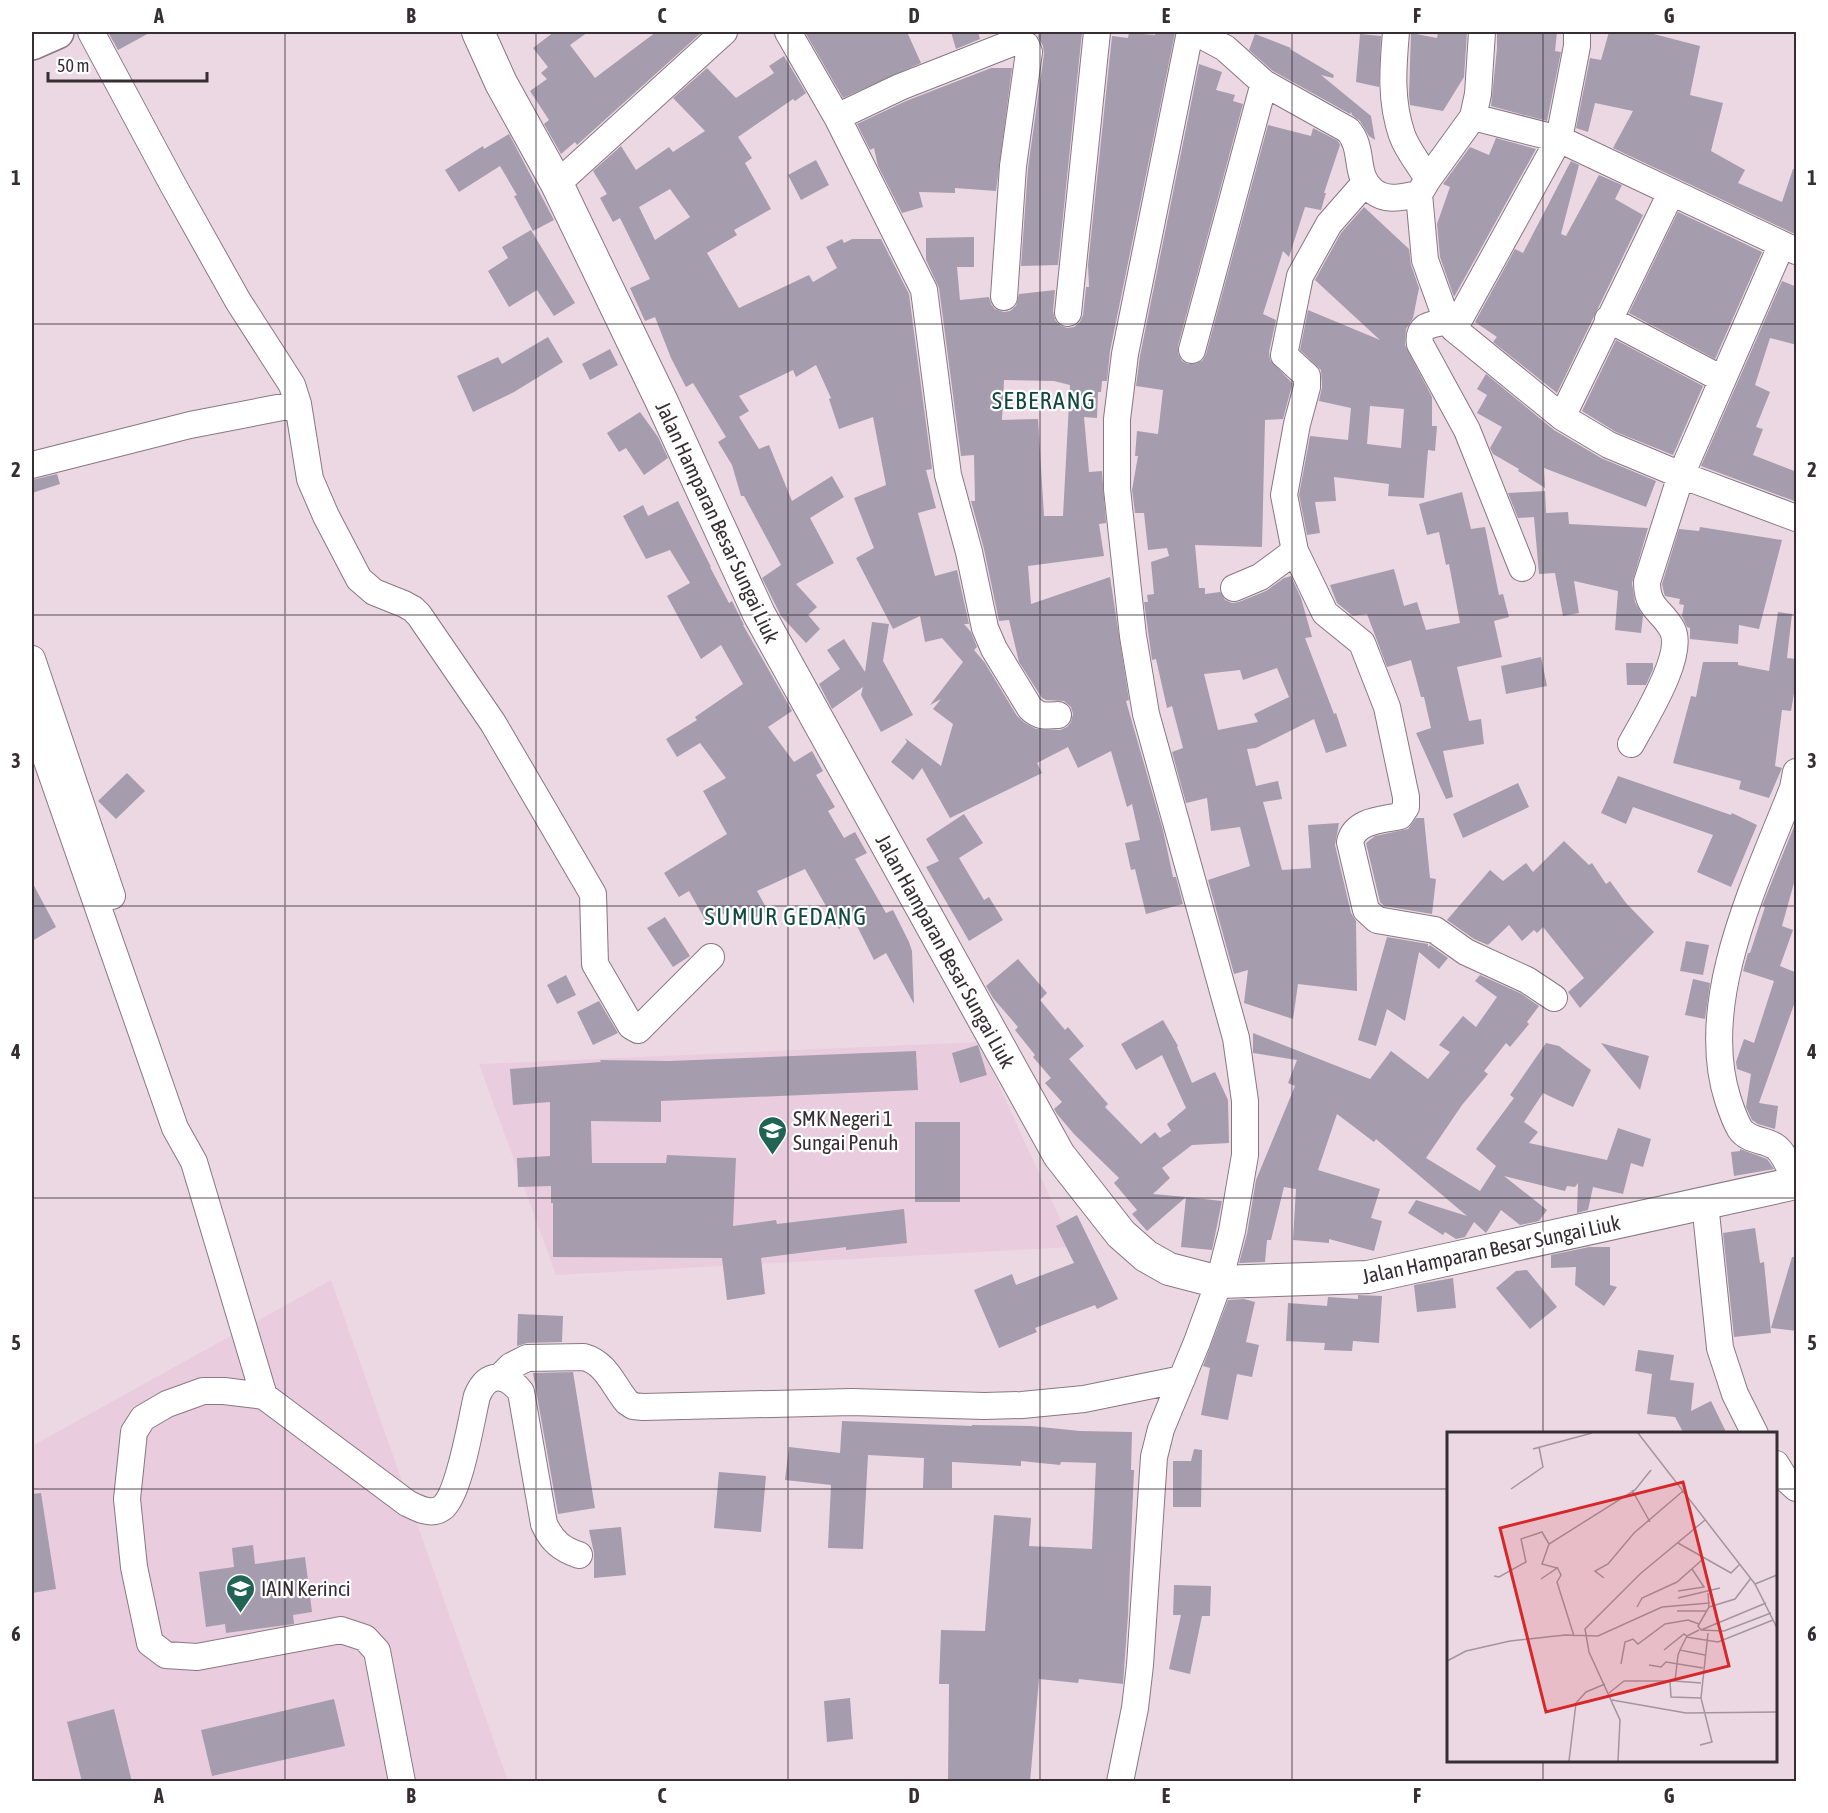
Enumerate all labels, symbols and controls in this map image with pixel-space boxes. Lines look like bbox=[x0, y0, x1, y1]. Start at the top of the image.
text: A bbox=[153, 4, 164, 27]
text: B bbox=[406, 4, 416, 27]
text: C bbox=[658, 4, 667, 27]
text: D bbox=[908, 4, 920, 27]
text: E bbox=[1162, 4, 1171, 27]
text: F bbox=[1413, 4, 1421, 27]
text: G bbox=[1664, 4, 1675, 27]
scale bar bbox=[48, 45, 207, 83]
text: 50 m bbox=[57, 55, 89, 76]
text: 1 bbox=[11, 166, 21, 189]
text: 1 bbox=[1807, 166, 1817, 189]
district label: SEBERANG bbox=[992, 387, 1096, 414]
street label: Jalan Hamparan Besar Sungai Liuk bbox=[651, 397, 785, 647]
text: 2 bbox=[11, 458, 21, 481]
text: 2 bbox=[1807, 458, 1817, 481]
text: 3 bbox=[11, 749, 21, 772]
text: 3 bbox=[1807, 749, 1817, 772]
street label: Jalan Hamparan Besar Sungai Liuk bbox=[872, 830, 1020, 1072]
district label: SUMUR GEDANG bbox=[705, 903, 867, 930]
text: 4 bbox=[10, 1040, 21, 1063]
text: 4 bbox=[1806, 1040, 1817, 1063]
place label: SMK Negeri 1 Sungai Penuh bbox=[793, 1106, 898, 1154]
school or university icon: SMK Negeri 1 Sungai Penuh bbox=[756, 1114, 788, 1156]
street label: Jalan Hamparan Besar Sungai Liuk bbox=[1360, 1210, 1622, 1288]
text: 5 bbox=[11, 1331, 21, 1354]
text: 5 bbox=[1807, 1331, 1817, 1354]
inset map bbox=[1447, 1432, 1777, 1762]
school or university icon: IAIN Kerinci bbox=[224, 1572, 256, 1614]
place label: IAIN Kerinci bbox=[261, 1576, 350, 1600]
text: 6 bbox=[11, 1622, 21, 1645]
text: 6 bbox=[1807, 1622, 1817, 1645]
text: A bbox=[153, 1784, 164, 1807]
text: B bbox=[406, 1784, 416, 1807]
text: C bbox=[658, 1784, 667, 1807]
text: D bbox=[908, 1784, 920, 1807]
text: E bbox=[1162, 1784, 1171, 1807]
text: F bbox=[1413, 1784, 1421, 1807]
text: G bbox=[1664, 1784, 1675, 1807]

